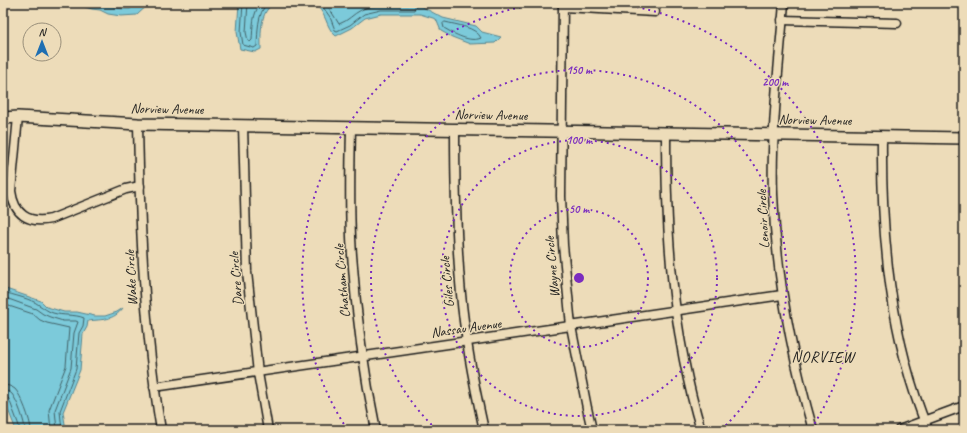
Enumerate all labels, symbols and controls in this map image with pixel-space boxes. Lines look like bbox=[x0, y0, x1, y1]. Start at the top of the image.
north arrow bbox=[22, 22, 62, 62]
text: N bbox=[39, 25, 48, 39]
text: 150 m bbox=[566, 62, 593, 78]
text: 200 m bbox=[762, 74, 789, 90]
street label: Norview Avenue bbox=[130, 100, 205, 118]
street label: Norview Avenue bbox=[454, 106, 529, 124]
street label: Norview Avenue bbox=[778, 111, 853, 129]
text: 100 m bbox=[566, 132, 593, 148]
street label: Lenoir Circle bbox=[753, 188, 773, 249]
text: 50 m bbox=[569, 201, 590, 217]
street label: Wayne Circle bbox=[541, 234, 563, 298]
street label: Chatham Circle bbox=[330, 242, 354, 318]
street label: Wake Circle bbox=[121, 248, 141, 306]
street label: Dare Circle bbox=[225, 250, 247, 307]
street label: Giles Circle bbox=[436, 254, 458, 308]
centre of rings bbox=[572, 271, 586, 285]
street label: Nassau Avenue bbox=[430, 314, 504, 341]
district label: NORVIEW bbox=[792, 348, 857, 367]

